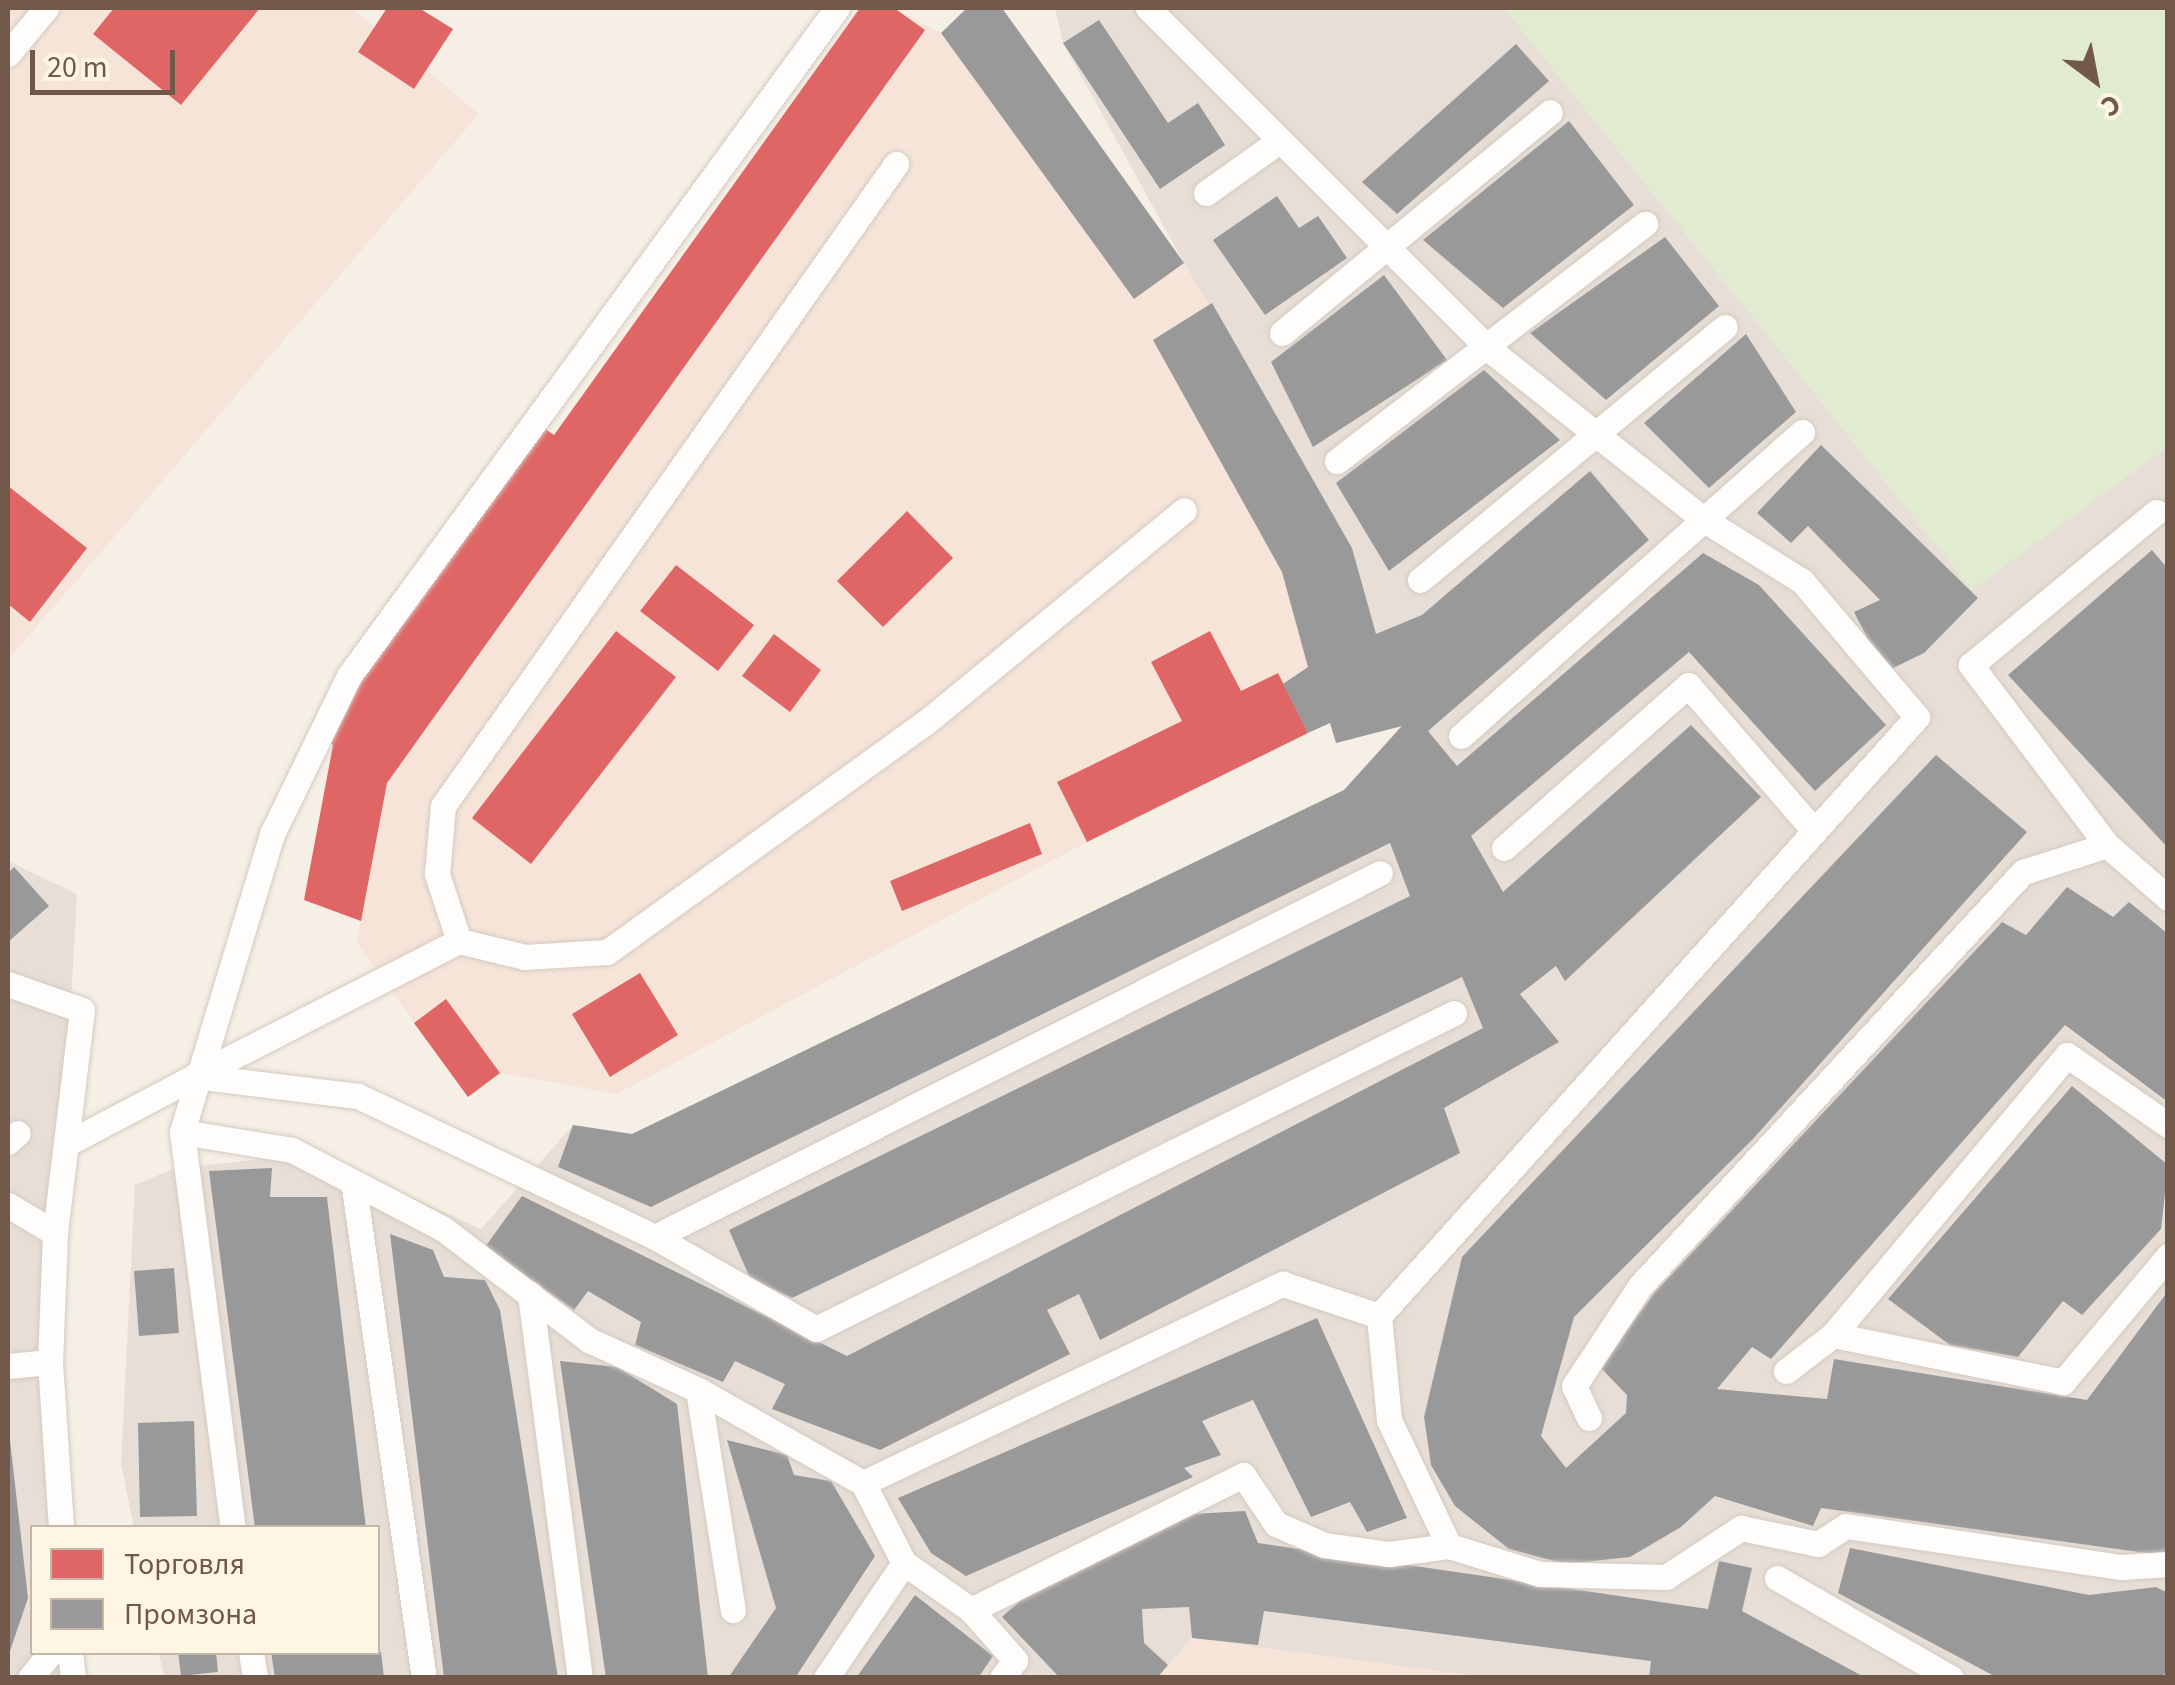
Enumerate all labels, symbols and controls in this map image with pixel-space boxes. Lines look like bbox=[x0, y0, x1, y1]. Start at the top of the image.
scale bar bbox=[35, 30, 180, 92]
north arrow bbox=[2045, 30, 2145, 130]
text: 20 m bbox=[47, 46, 108, 89]
text: С bbox=[2093, 84, 2128, 127]
legend bbox=[30, 1525, 380, 1655]
text: Торговля bbox=[124, 1543, 245, 1586]
text: Промзона bbox=[124, 1593, 257, 1636]

